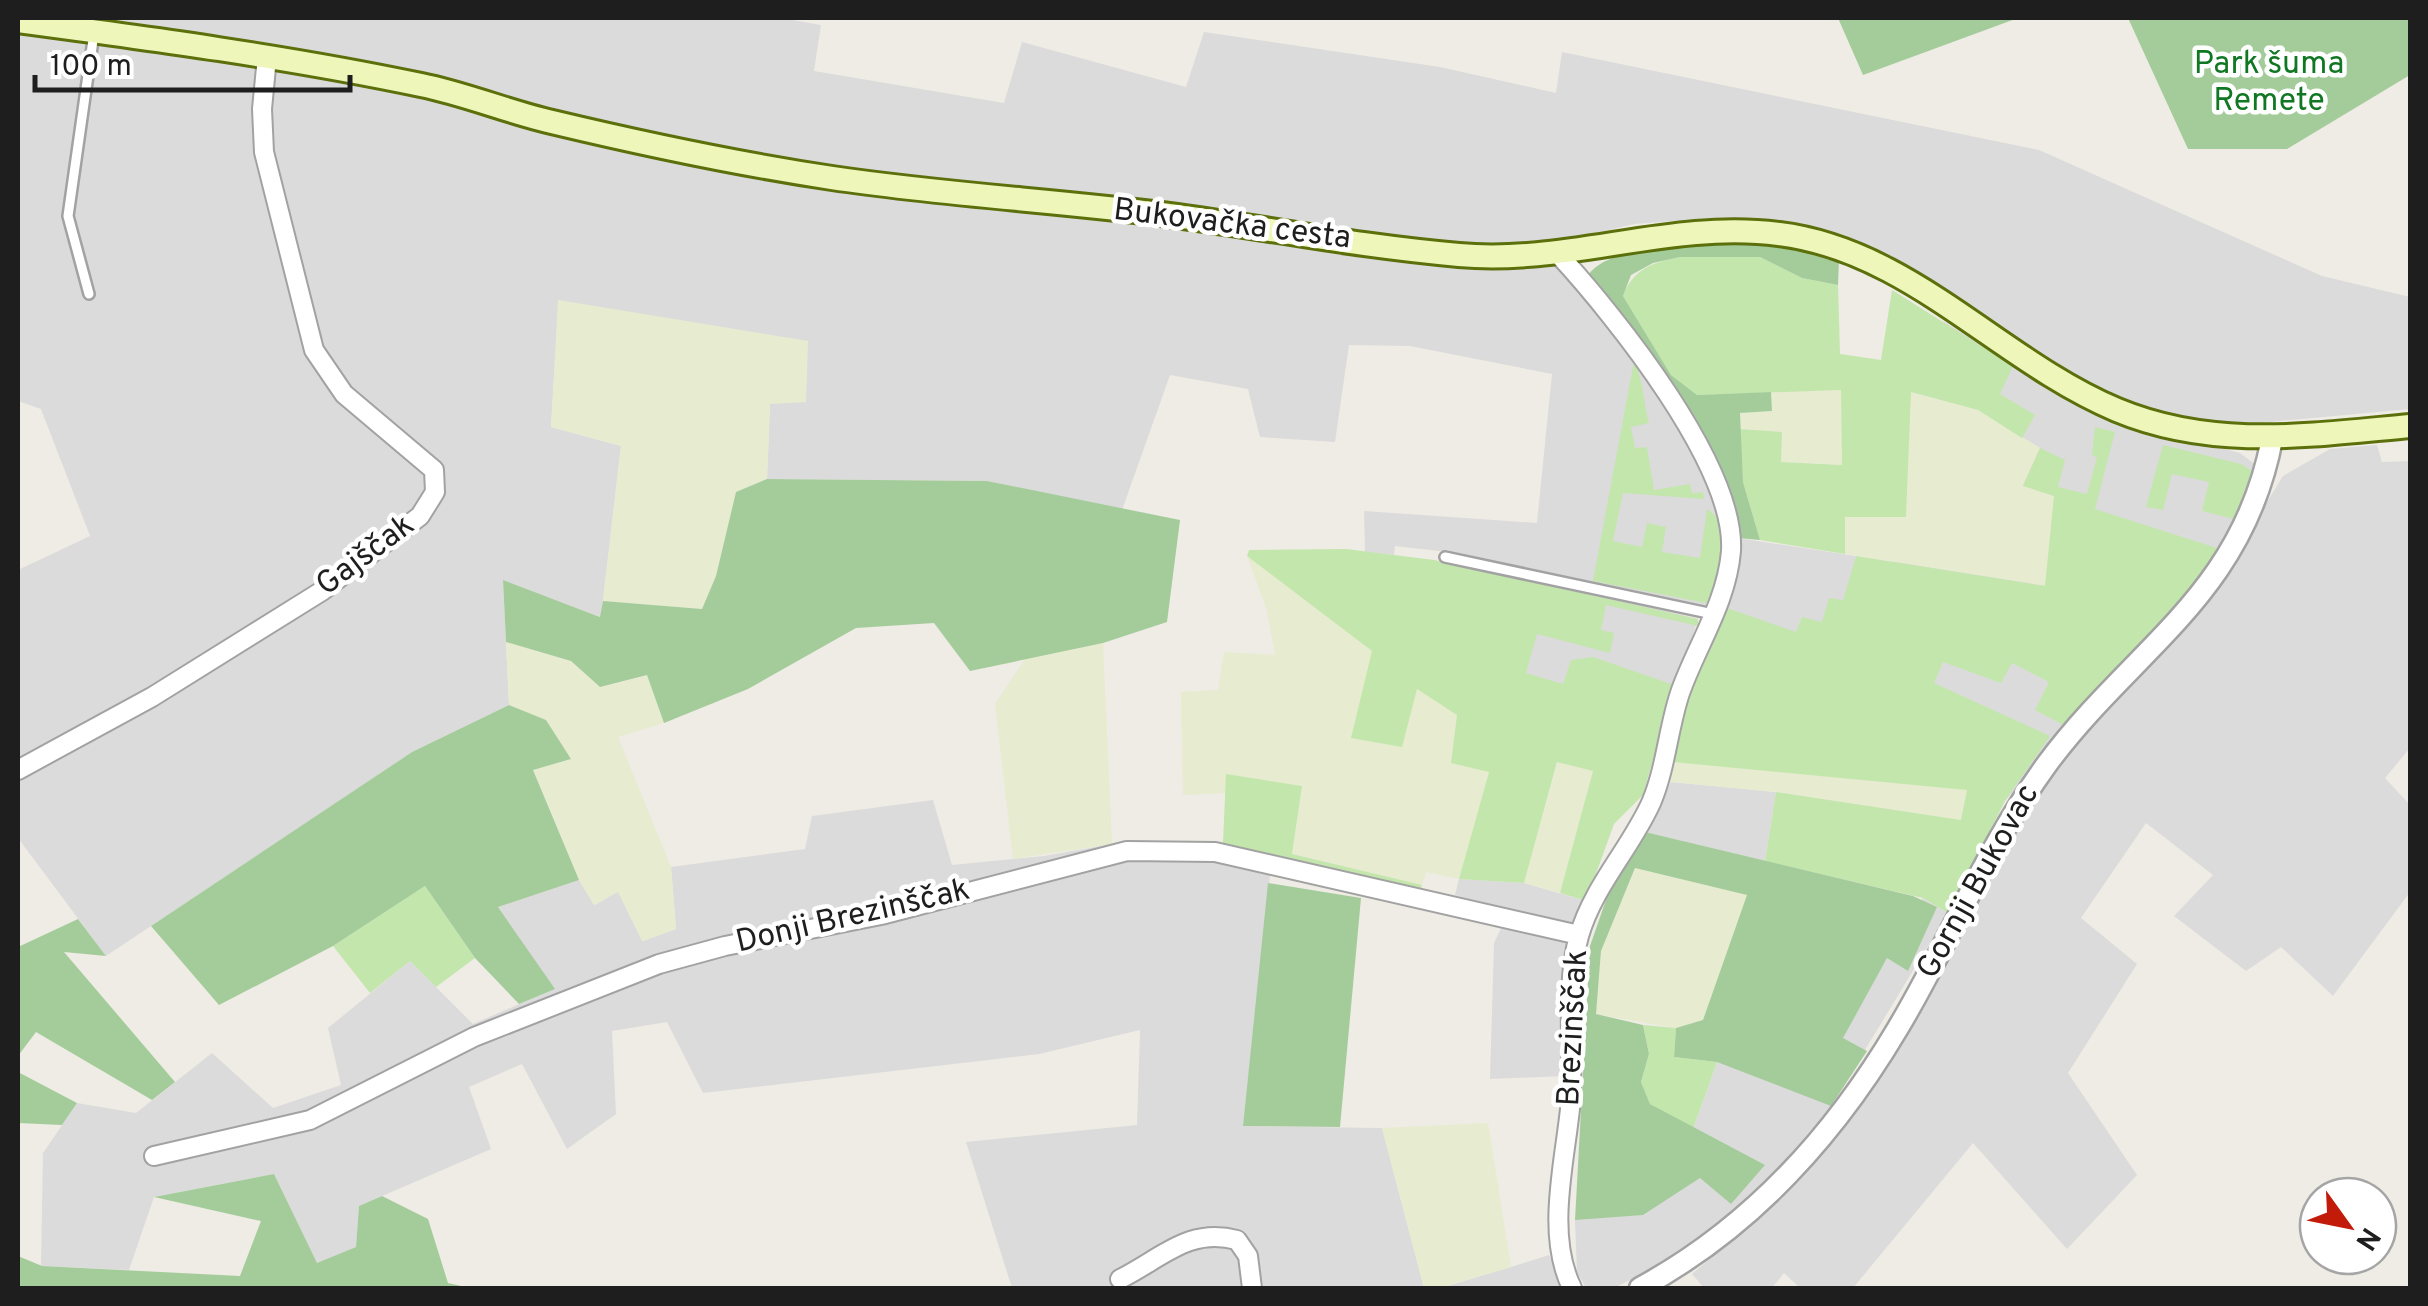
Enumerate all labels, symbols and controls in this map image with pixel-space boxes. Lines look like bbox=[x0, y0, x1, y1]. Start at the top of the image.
scale bar bbox=[35, 30, 350, 92]
park label: Park šuma Remete bbox=[2194, 45, 2344, 122]
text: 100 m bbox=[50, 49, 132, 86]
street label: Bukovačka cesta bbox=[1111, 191, 1353, 259]
street label: Gajščak bbox=[309, 506, 423, 606]
street label: Gornji Bukovac bbox=[1909, 778, 2049, 986]
street label: Donji Brezinščak bbox=[732, 871, 974, 963]
street label: Brezinščak bbox=[1550, 949, 1598, 1107]
north arrow bbox=[2298, 1176, 2398, 1276]
text: N bbox=[2346, 1220, 2387, 1256]

